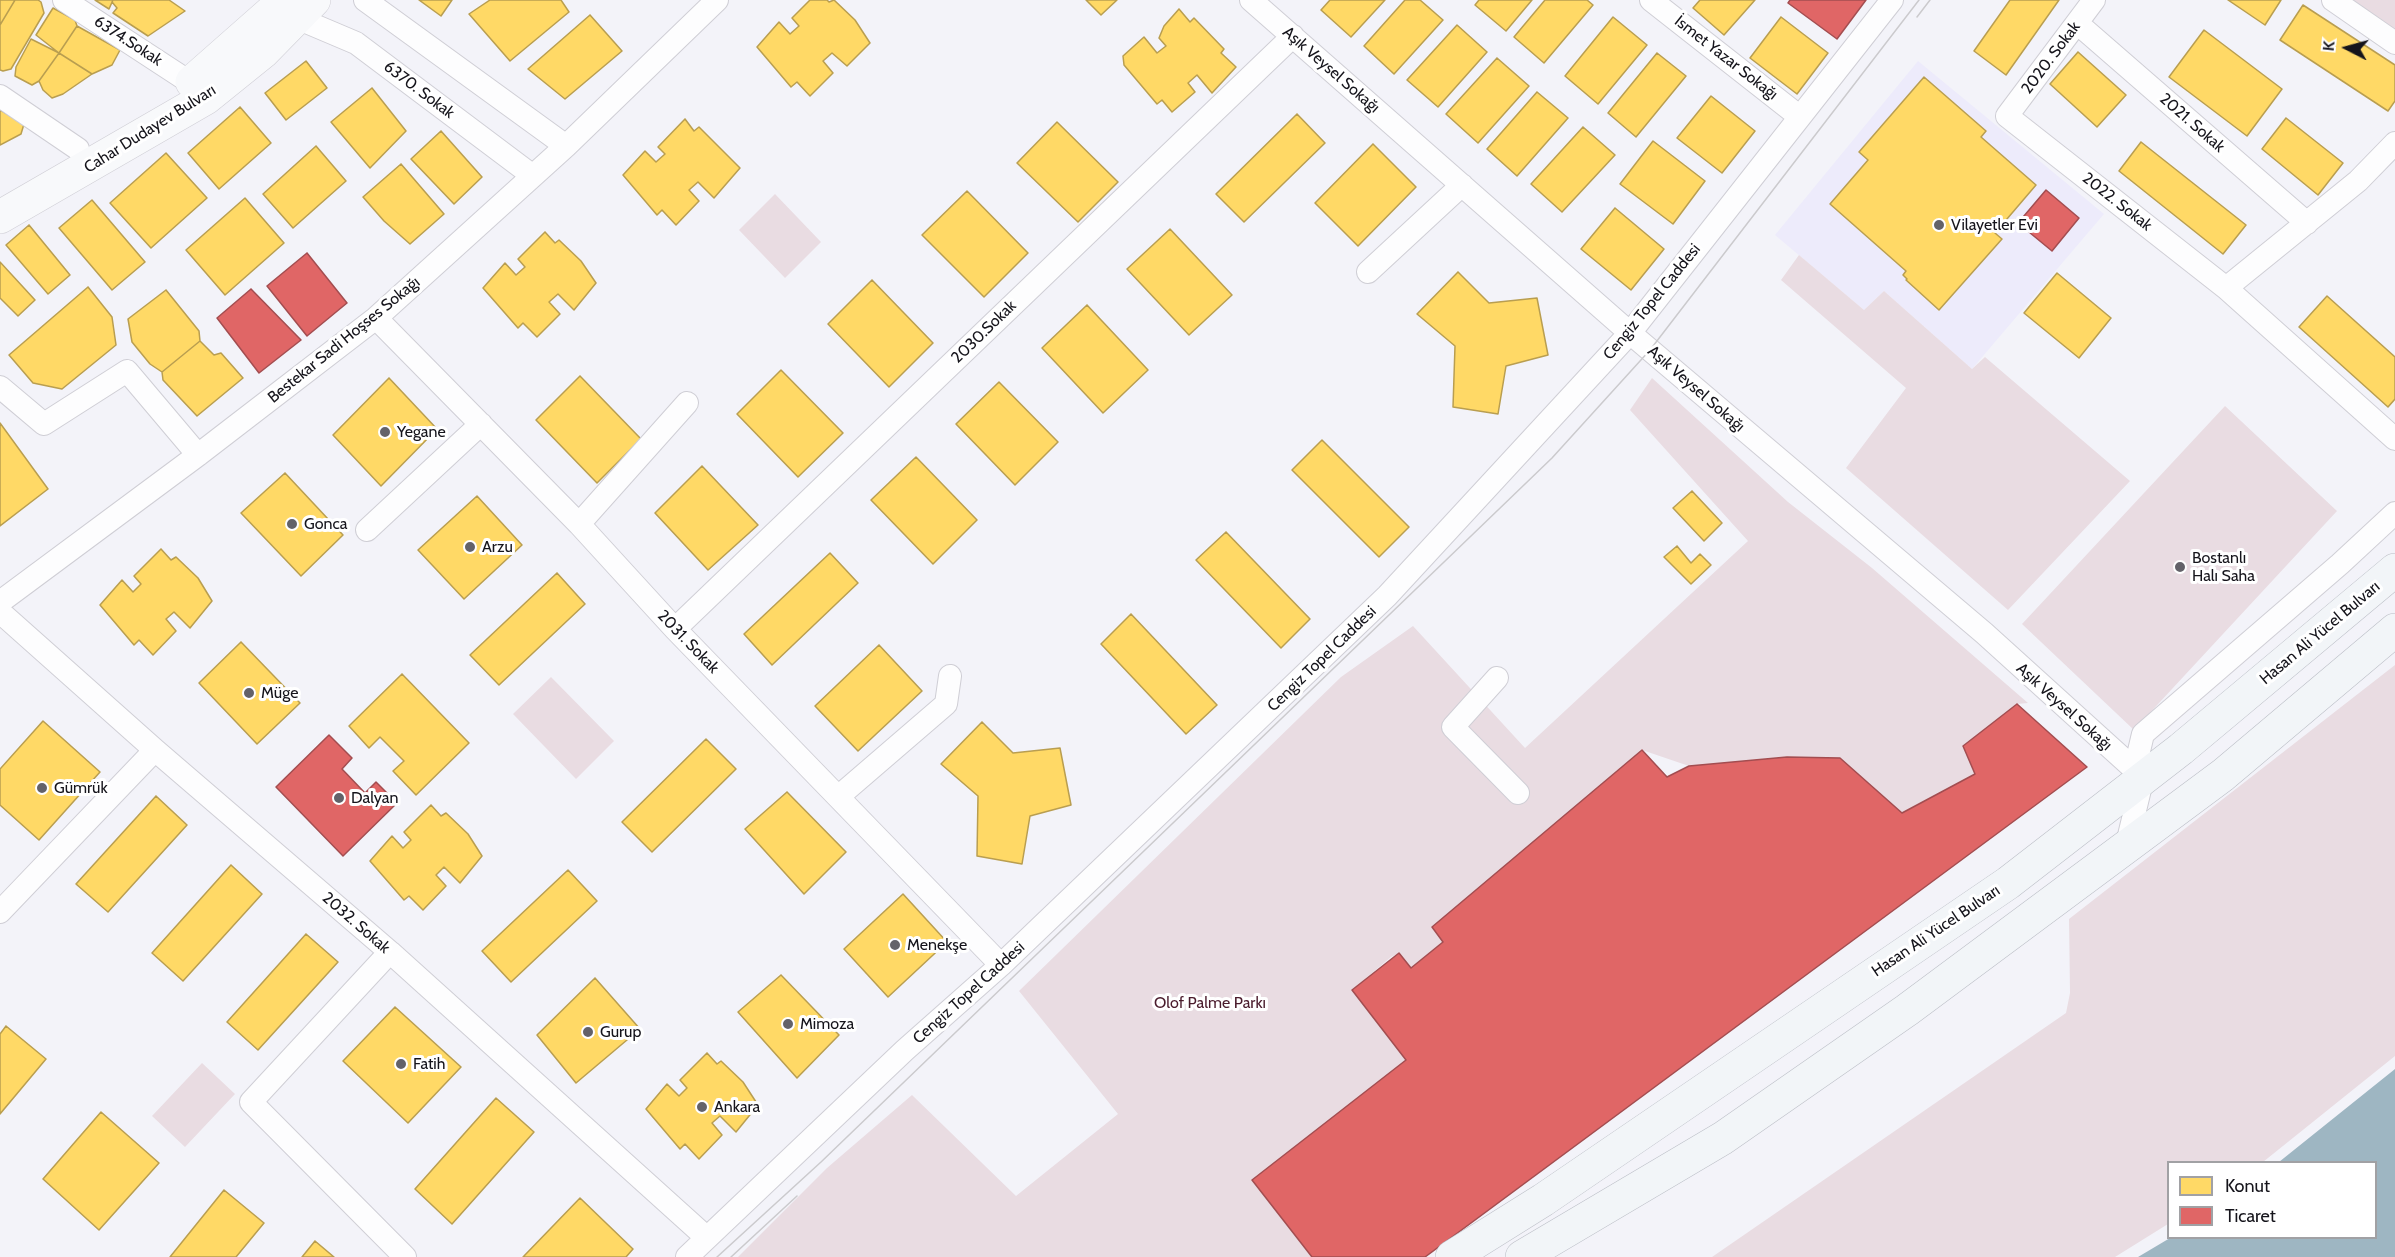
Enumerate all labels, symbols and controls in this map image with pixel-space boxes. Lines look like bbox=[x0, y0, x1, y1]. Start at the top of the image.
street label: 6374.Sokak bbox=[90, 12, 166, 70]
street label: İsmet Yazar Sokağı bbox=[1671, 12, 1781, 104]
street label: 2020. Sokak bbox=[2018, 18, 2084, 98]
north arrow bbox=[2317, 18, 2377, 78]
street label: Aşık Veysel Sokağı bbox=[1279, 23, 1383, 117]
text: K bbox=[2319, 40, 2339, 52]
street label: 6370. Sokak bbox=[380, 57, 458, 123]
street label: Cahar Dudayev Bulvarı bbox=[81, 81, 219, 177]
street label: 2021. Sokak bbox=[2155, 89, 2229, 157]
street label: 2022. Sokak bbox=[2078, 169, 2156, 235]
place label: Vilayetler Evi bbox=[1951, 215, 2038, 235]
marker: Vilayetler Evi bbox=[1932, 218, 1946, 232]
street label: Cengiz Topel Caddesi bbox=[1599, 240, 1705, 364]
street label: Bestekar Sadi Hoşses Sokağı bbox=[264, 273, 424, 407]
street label: 2030.Sokak bbox=[948, 296, 1020, 368]
street label: Aşık Veysel Sokağı bbox=[1644, 342, 1748, 436]
place label: Yegane bbox=[397, 422, 446, 442]
marker: Yegane bbox=[378, 425, 392, 439]
place label: Gonca bbox=[304, 514, 347, 534]
marker: Gonca bbox=[285, 517, 299, 531]
place label: Arzu bbox=[482, 537, 513, 557]
marker: Arzu bbox=[463, 540, 477, 554]
place label: Bostanlı Halı Saha bbox=[2192, 548, 2255, 586]
marker: Bostanlı Halı Saha bbox=[2173, 560, 2187, 574]
street label: Hasan Ali Yücel Bulvarı bbox=[2256, 577, 2384, 689]
street label: Cengiz Topel Caddesi bbox=[1264, 602, 1380, 716]
street label: 2031. Sokak bbox=[653, 606, 723, 678]
street label: Aşık Veysel Sokağı bbox=[2012, 659, 2116, 755]
place label: Müge bbox=[261, 683, 298, 703]
marker: Müge bbox=[242, 686, 256, 700]
place label: Gümrük bbox=[54, 778, 108, 798]
marker: Gümrük bbox=[35, 781, 49, 795]
place label: Dalyan bbox=[351, 788, 398, 808]
marker: Dalyan bbox=[332, 791, 346, 805]
street label: Hasan Ali Yücel Bulvarı bbox=[1868, 881, 2004, 981]
street label: 2032. Sokak bbox=[318, 888, 394, 958]
place label: Menekşe bbox=[907, 935, 967, 955]
marker: Menekşe bbox=[888, 938, 902, 952]
street label: Cengiz Topel Caddesi bbox=[909, 938, 1029, 1048]
park label: Olof Palme Parkı bbox=[1154, 993, 1266, 1013]
place label: Mimoza bbox=[800, 1014, 854, 1034]
marker: Mimoza bbox=[781, 1017, 795, 1031]
place label: Gurup bbox=[600, 1022, 641, 1042]
marker: Gurup bbox=[581, 1025, 595, 1039]
place label: Fatih bbox=[413, 1054, 445, 1074]
marker: Fatih bbox=[394, 1057, 408, 1071]
place label: Ankara bbox=[714, 1097, 760, 1117]
marker: Ankara bbox=[695, 1100, 709, 1114]
legend bbox=[2167, 1161, 2377, 1239]
text: Konut bbox=[2225, 1175, 2270, 1197]
text: Ticaret bbox=[2225, 1205, 2276, 1227]

